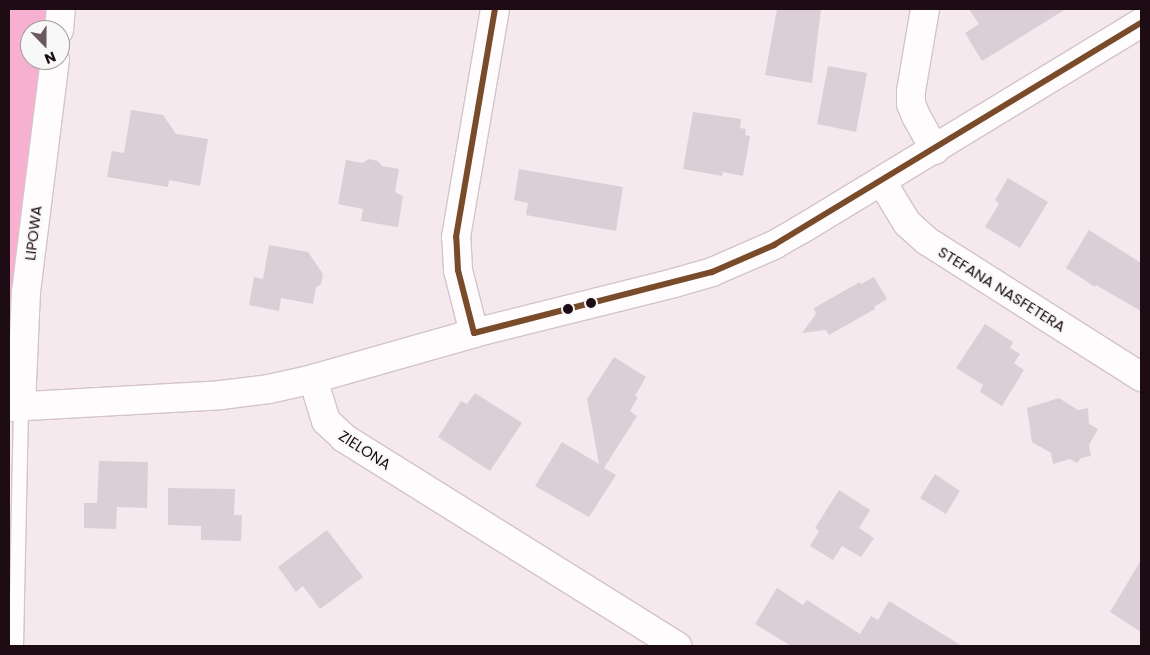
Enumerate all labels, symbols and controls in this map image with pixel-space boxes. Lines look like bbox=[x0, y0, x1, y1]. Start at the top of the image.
north arrow bbox=[20, 20, 70, 70]
text: N bbox=[42, 47, 59, 69]
street label: LIPOWA bbox=[21, 204, 45, 262]
street label: STEFANA NASFETERA bbox=[935, 242, 1069, 336]
unlabelled marker bbox=[586, 298, 596, 308]
unlabelled marker bbox=[563, 304, 573, 314]
street label: ZIELONA bbox=[336, 427, 394, 473]

